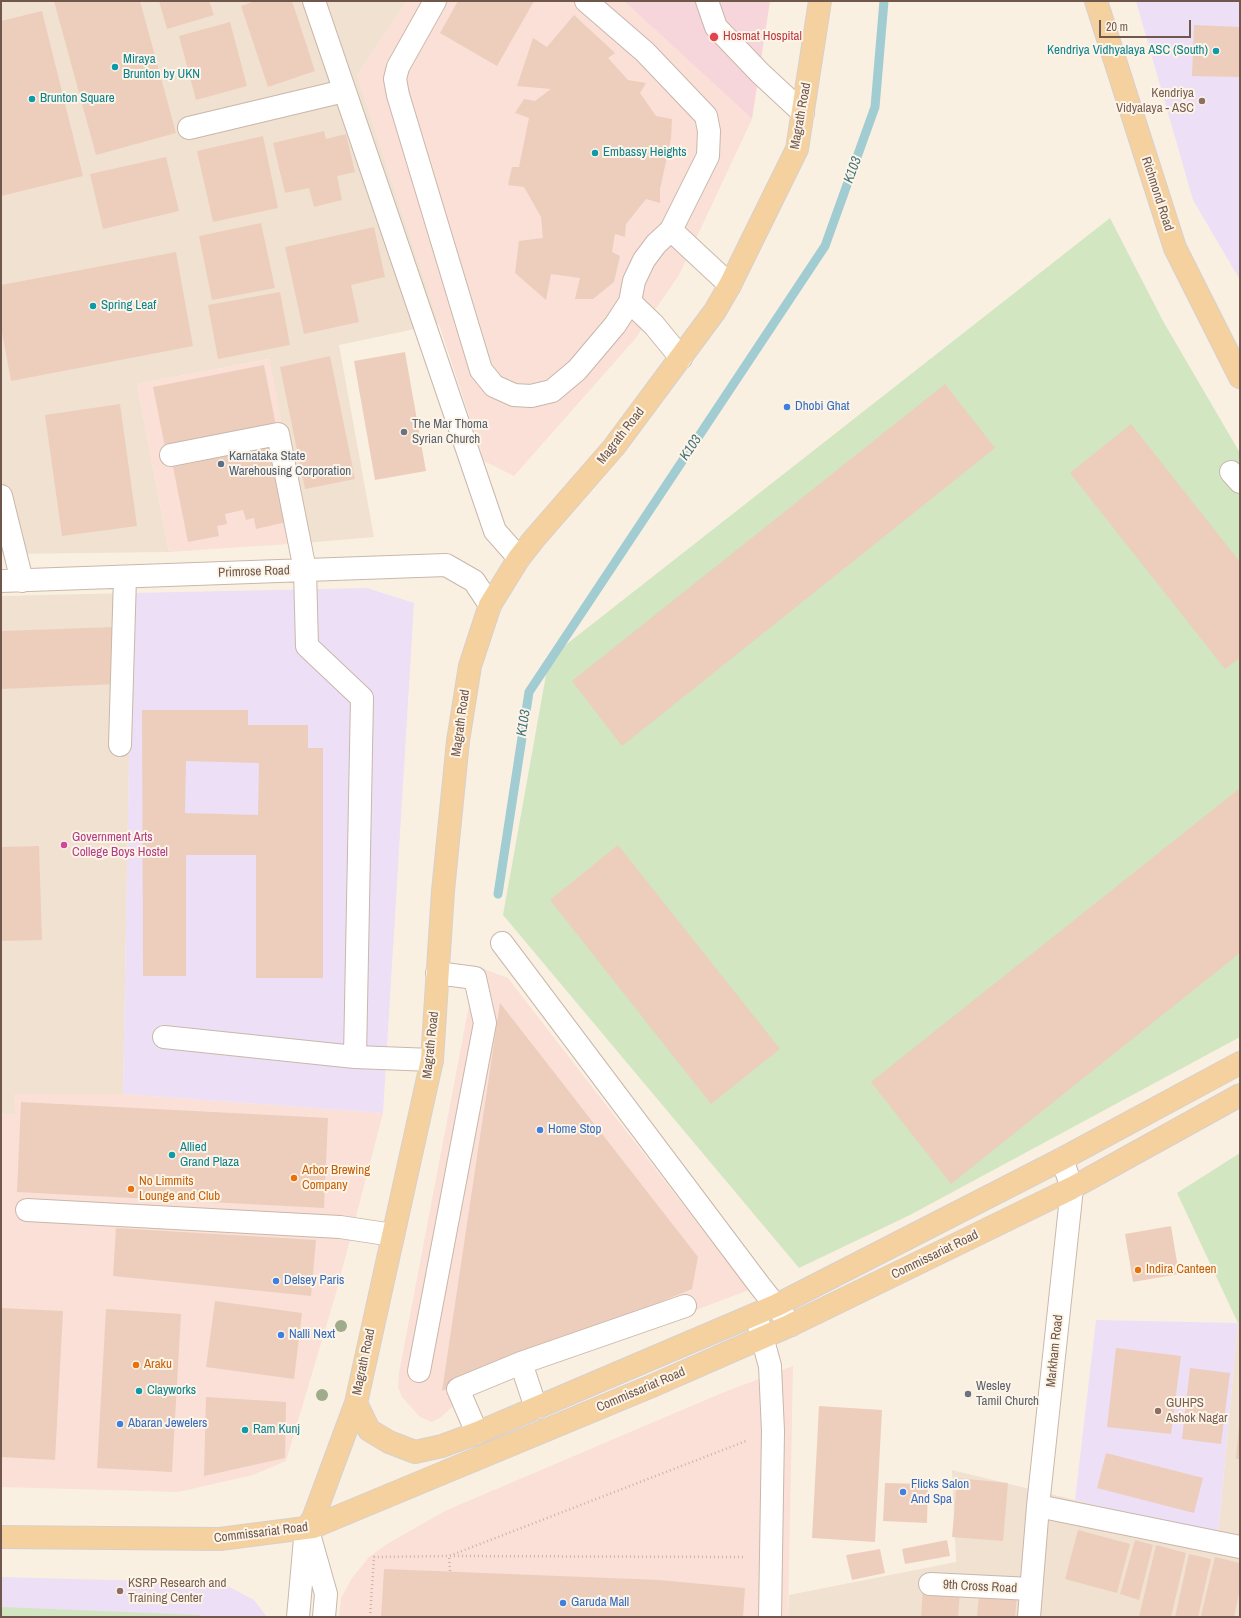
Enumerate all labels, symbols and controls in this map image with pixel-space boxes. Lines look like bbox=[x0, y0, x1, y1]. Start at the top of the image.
scale bar bbox=[1101, 12, 1193, 38]
text: 20 m bbox=[1106, 19, 1128, 35]
place label: Hosmat Hospital bbox=[723, 29, 802, 45]
marker: Hosmat Hospital bbox=[708, 31, 720, 43]
place label: Kendriya Vidhyalaya ASC (South) bbox=[1047, 43, 1208, 59]
marker: Kendriya Vidhyalaya ASC (South) bbox=[1211, 46, 1221, 56]
place label: Miraya Brunton by UKN bbox=[123, 52, 200, 83]
marker: Miraya Brunton by UKN bbox=[110, 62, 120, 72]
street label: Magrath Road bbox=[787, 81, 815, 151]
place label: Kendriya Vidyalaya - ASC bbox=[1116, 86, 1194, 117]
place label: Brunton Square bbox=[40, 91, 115, 107]
marker: Brunton Square bbox=[27, 94, 37, 104]
marker: Kendriya Vidyalaya - ASC bbox=[1197, 96, 1207, 106]
place label: Embassy Heights bbox=[603, 145, 687, 161]
marker: Embassy Heights bbox=[590, 148, 600, 158]
water label: K103 bbox=[841, 155, 865, 185]
street label: Richmond Road bbox=[1138, 155, 1176, 233]
place label: Spring Leaf bbox=[101, 298, 156, 314]
marker: Spring Leaf bbox=[88, 301, 98, 311]
place label: Dhobi Ghat bbox=[795, 399, 850, 415]
marker: Dhobi Ghat bbox=[782, 402, 792, 412]
street label: Magrath Road bbox=[594, 405, 648, 467]
place label: The Mar Thoma Syrian Church bbox=[412, 417, 488, 448]
marker: The Mar Thoma Syrian Church bbox=[399, 427, 409, 437]
water label: K103 bbox=[677, 432, 705, 464]
place label: Karnataka State Warehousing Corporation bbox=[229, 449, 351, 480]
marker: Karnataka State Warehousing Corporation bbox=[216, 459, 226, 469]
street label: Primrose Road bbox=[218, 563, 290, 581]
street label: Magrath Road bbox=[449, 688, 473, 758]
water label: K103 bbox=[514, 708, 534, 738]
place label: Government Arts College Boys Hostel bbox=[72, 830, 168, 861]
marker: Government Arts College Boys Hostel bbox=[59, 840, 69, 850]
street label: Magrath Road bbox=[420, 1011, 442, 1079]
place label: Home Stop bbox=[548, 1122, 601, 1138]
marker: Home Stop bbox=[535, 1125, 545, 1135]
place label: Allied Grand Plaza bbox=[180, 1140, 239, 1171]
marker: Allied Grand Plaza bbox=[167, 1150, 177, 1160]
place label: Arbor Brewing Company bbox=[302, 1163, 370, 1194]
marker: Arbor Brewing Company bbox=[289, 1173, 299, 1183]
place label: No Limmits Lounge and Club bbox=[139, 1174, 220, 1205]
marker: No Limmits Lounge and Club bbox=[126, 1184, 136, 1194]
street label: Commissariat Road bbox=[889, 1227, 981, 1283]
place label: Indira Canteen bbox=[1146, 1262, 1217, 1278]
marker: Indira Canteen bbox=[1133, 1265, 1143, 1275]
place label: Delsey Paris bbox=[284, 1273, 344, 1289]
marker: Delsey Paris bbox=[271, 1276, 281, 1286]
street label: Markham Road bbox=[1043, 1314, 1067, 1388]
place label: Nalli Next bbox=[289, 1327, 335, 1343]
street label: Magrath Road bbox=[349, 1327, 379, 1397]
marker: Nalli Next bbox=[276, 1330, 286, 1340]
place label: Araku bbox=[144, 1357, 172, 1373]
marker: Araku bbox=[131, 1360, 141, 1370]
street label: Commissariat Road bbox=[594, 1364, 688, 1416]
place label: Wesley Tamil Church bbox=[976, 1379, 1039, 1410]
place label: Clayworks bbox=[147, 1383, 196, 1399]
marker: Clayworks bbox=[134, 1386, 144, 1396]
marker: Wesley Tamil Church bbox=[963, 1389, 973, 1399]
place label: GUHPS Ashok Nagar bbox=[1166, 1396, 1228, 1427]
marker: GUHPS Ashok Nagar bbox=[1153, 1406, 1163, 1416]
place label: Abaran Jewelers bbox=[128, 1416, 207, 1432]
marker: Abaran Jewelers bbox=[115, 1419, 125, 1429]
place label: Ram Kunj bbox=[253, 1422, 300, 1438]
marker: Ram Kunj bbox=[240, 1425, 250, 1435]
place label: Flicks Salon And Spa bbox=[911, 1477, 969, 1508]
marker: Flicks Salon And Spa bbox=[898, 1487, 908, 1497]
street label: Commissariat Road bbox=[213, 1519, 309, 1547]
place label: KSRP Research and Training Center bbox=[128, 1576, 226, 1607]
street label: 9th Cross Road bbox=[943, 1577, 1017, 1597]
marker: KSRP Research and Training Center bbox=[115, 1586, 125, 1596]
place label: Garuda Mall bbox=[571, 1595, 629, 1611]
marker: Garuda Mall bbox=[558, 1598, 568, 1608]

